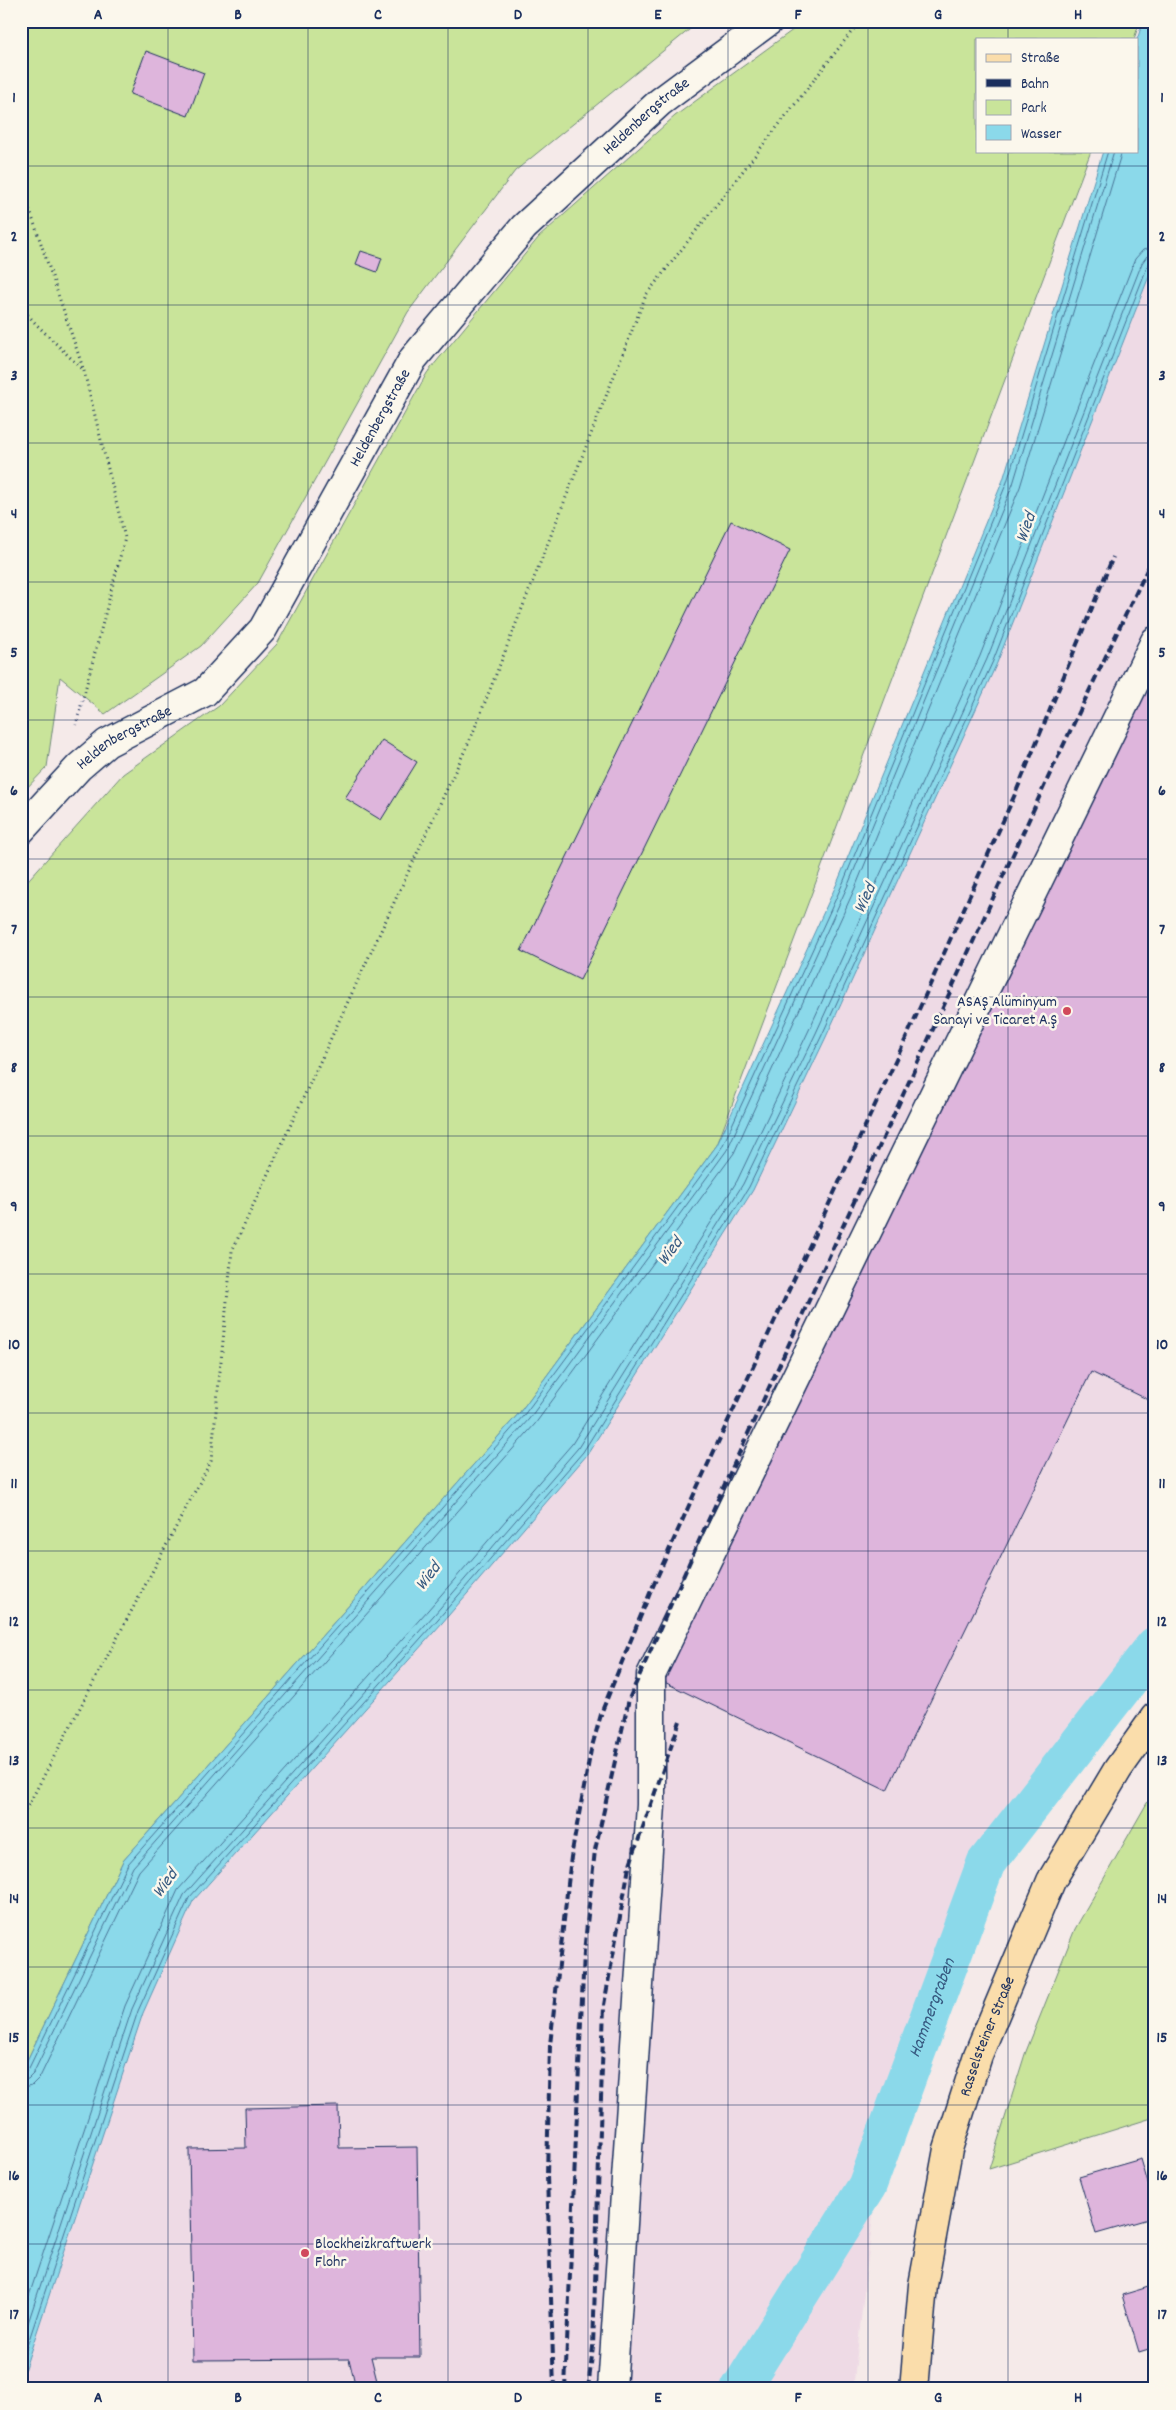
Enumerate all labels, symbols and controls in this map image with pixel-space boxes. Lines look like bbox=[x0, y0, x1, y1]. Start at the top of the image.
text: A bbox=[94, 4, 103, 27]
text: B bbox=[234, 4, 242, 27]
text: C bbox=[374, 4, 382, 27]
text: D bbox=[514, 4, 523, 27]
text: E bbox=[654, 4, 662, 27]
text: F bbox=[794, 4, 802, 27]
text: G bbox=[934, 4, 942, 27]
text: H bbox=[1074, 4, 1082, 27]
legend bbox=[976, 38, 1138, 152]
text: Straße bbox=[1021, 48, 1060, 70]
street label: Heldenbergstraße bbox=[598, 72, 695, 161]
text: Bahn bbox=[1021, 74, 1049, 96]
text: 1 bbox=[12, 87, 16, 110]
text: 1 bbox=[1160, 87, 1164, 110]
text: Park bbox=[1021, 98, 1047, 120]
text: Wasser bbox=[1021, 124, 1062, 146]
text: 2 bbox=[11, 226, 18, 249]
text: 2 bbox=[1159, 226, 1166, 249]
text: 3 bbox=[10, 365, 18, 388]
street label: Heldenbergstraße bbox=[344, 365, 417, 471]
text: 3 bbox=[1158, 365, 1166, 388]
text: 4 bbox=[11, 503, 17, 526]
text: 4 bbox=[1159, 503, 1165, 526]
water label: Wied bbox=[1010, 507, 1045, 546]
text: 5 bbox=[10, 642, 18, 665]
text: 5 bbox=[1158, 642, 1166, 665]
street label: Heldenbergstraße bbox=[72, 700, 176, 776]
text: 6 bbox=[10, 780, 18, 803]
text: 6 bbox=[1158, 780, 1166, 803]
water label: Wied bbox=[848, 878, 885, 918]
text: 7 bbox=[11, 919, 17, 942]
text: 7 bbox=[1159, 919, 1165, 942]
place label: ASAŞ Alüminyum Sanayi ve Ticaret A.Ş bbox=[933, 991, 1057, 1032]
marker: ASAŞ Alüminyum Sanayi ve Ticaret A.Ş bbox=[1061, 1005, 1073, 1017]
text: 8 bbox=[11, 1057, 18, 1080]
text: 8 bbox=[1159, 1057, 1166, 1080]
text: 9 bbox=[10, 1196, 18, 1219]
text: 9 bbox=[1158, 1196, 1166, 1219]
water label: Wied bbox=[652, 1230, 692, 1272]
text: 10 bbox=[8, 1334, 20, 1357]
text: 10 bbox=[1156, 1334, 1168, 1357]
text: 11 bbox=[10, 1473, 18, 1496]
text: 11 bbox=[1158, 1473, 1166, 1496]
water label: Wied bbox=[410, 1555, 450, 1597]
text: 12 bbox=[9, 1611, 19, 1634]
text: 12 bbox=[1157, 1611, 1167, 1634]
text: 13 bbox=[9, 1750, 19, 1773]
text: 13 bbox=[1157, 1750, 1167, 1773]
water label: Wied bbox=[147, 1862, 186, 1903]
text: 14 bbox=[9, 1888, 19, 1911]
text: 14 bbox=[1157, 1888, 1167, 1911]
water label: Hammergraben bbox=[903, 1954, 962, 2061]
street label: Rasselsteiner Straße bbox=[954, 1973, 1021, 2100]
text: 15 bbox=[9, 2027, 19, 2050]
text: 15 bbox=[1157, 2027, 1167, 2050]
text: 16 bbox=[8, 2165, 20, 2188]
text: 16 bbox=[1156, 2165, 1168, 2188]
place label: Blockheizkraftwerk Flohr bbox=[315, 2233, 431, 2274]
marker: Blockheizkraftwerk Flohr bbox=[299, 2247, 311, 2259]
text: 17 bbox=[9, 2304, 19, 2327]
text: 17 bbox=[1157, 2304, 1167, 2327]
text: A bbox=[94, 2387, 103, 2410]
text: B bbox=[234, 2387, 242, 2410]
text: C bbox=[374, 2387, 382, 2410]
text: D bbox=[514, 2387, 523, 2410]
text: E bbox=[654, 2387, 662, 2410]
text: F bbox=[794, 2387, 802, 2410]
text: G bbox=[934, 2387, 942, 2410]
text: H bbox=[1074, 2387, 1082, 2410]

